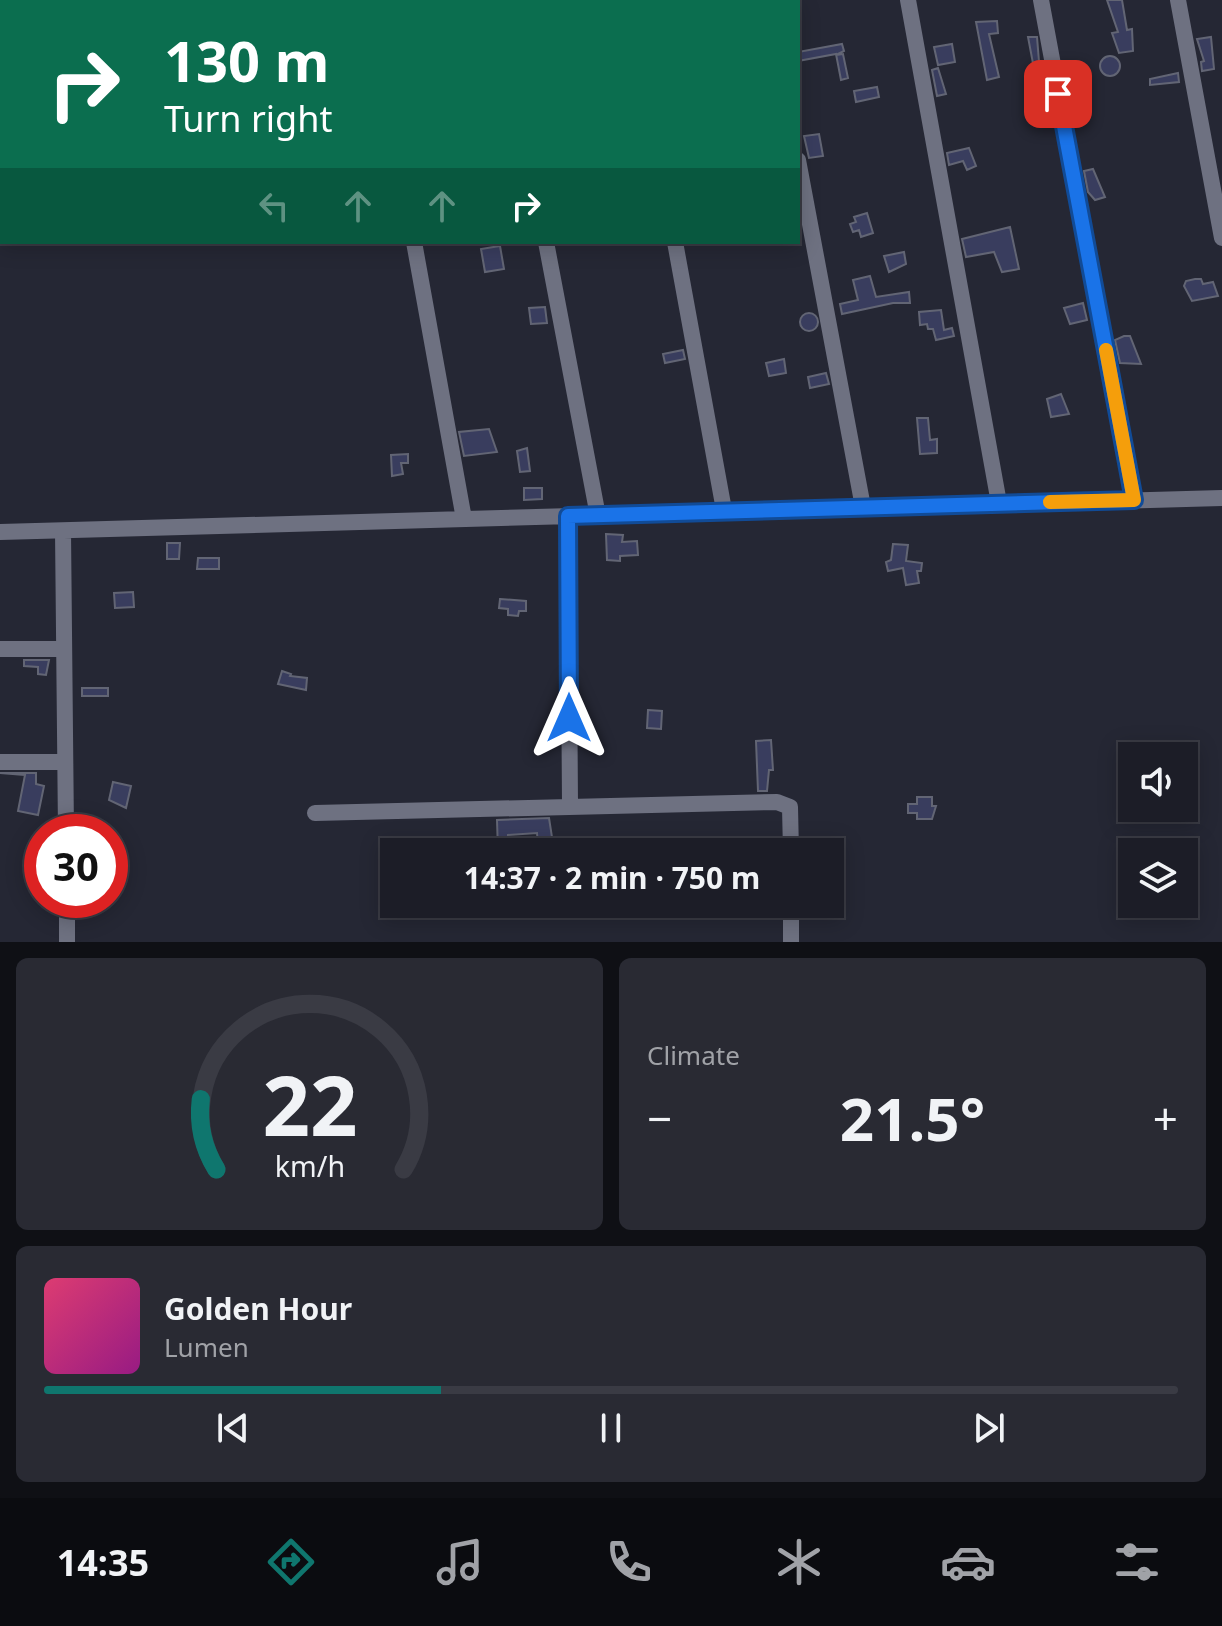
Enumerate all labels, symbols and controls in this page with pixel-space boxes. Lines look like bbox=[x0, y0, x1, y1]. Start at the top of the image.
text: 130 m bbox=[164, 22, 329, 98]
icon: right bbox=[32, 32, 136, 136]
pin bbox=[1024, 60, 1092, 128]
icon: arrive bbox=[1036, 72, 1080, 116]
text: Turn right bbox=[164, 94, 332, 143]
icon: left bbox=[252, 184, 296, 228]
icon: ahead bbox=[336, 184, 380, 228]
icon: ahead bbox=[420, 184, 464, 228]
icon: right bbox=[504, 184, 548, 228]
position arrow bbox=[527, 676, 611, 760]
map controls bbox=[1118, 742, 1198, 918]
button: sound bbox=[1118, 742, 1198, 822]
speed limit sign: 30 bbox=[24, 814, 128, 918]
button: layers bbox=[1118, 838, 1198, 918]
text: 14:37 · 2 min · 750 m bbox=[464, 857, 760, 898]
text: Climate bbox=[647, 1037, 740, 1073]
text: 22 bbox=[262, 1047, 357, 1160]
text: 21.5° bbox=[840, 1077, 985, 1159]
text: − bbox=[647, 1088, 672, 1148]
text: + bbox=[1153, 1088, 1178, 1148]
text: km/h bbox=[274, 1146, 345, 1185]
text: Golden Hour bbox=[164, 1288, 352, 1329]
text: Lumen bbox=[164, 1329, 249, 1365]
icon: previous bbox=[211, 1406, 255, 1450]
icon: pause bbox=[589, 1406, 633, 1450]
icon: next bbox=[967, 1406, 1011, 1450]
icon: directions bbox=[263, 1534, 319, 1590]
icon: music bbox=[432, 1534, 488, 1590]
icon: phone bbox=[601, 1534, 657, 1590]
icon: climate bbox=[771, 1534, 827, 1590]
icon: car bbox=[940, 1534, 996, 1590]
icon: filters bbox=[1109, 1534, 1165, 1590]
text: 14:35 bbox=[57, 1538, 149, 1587]

